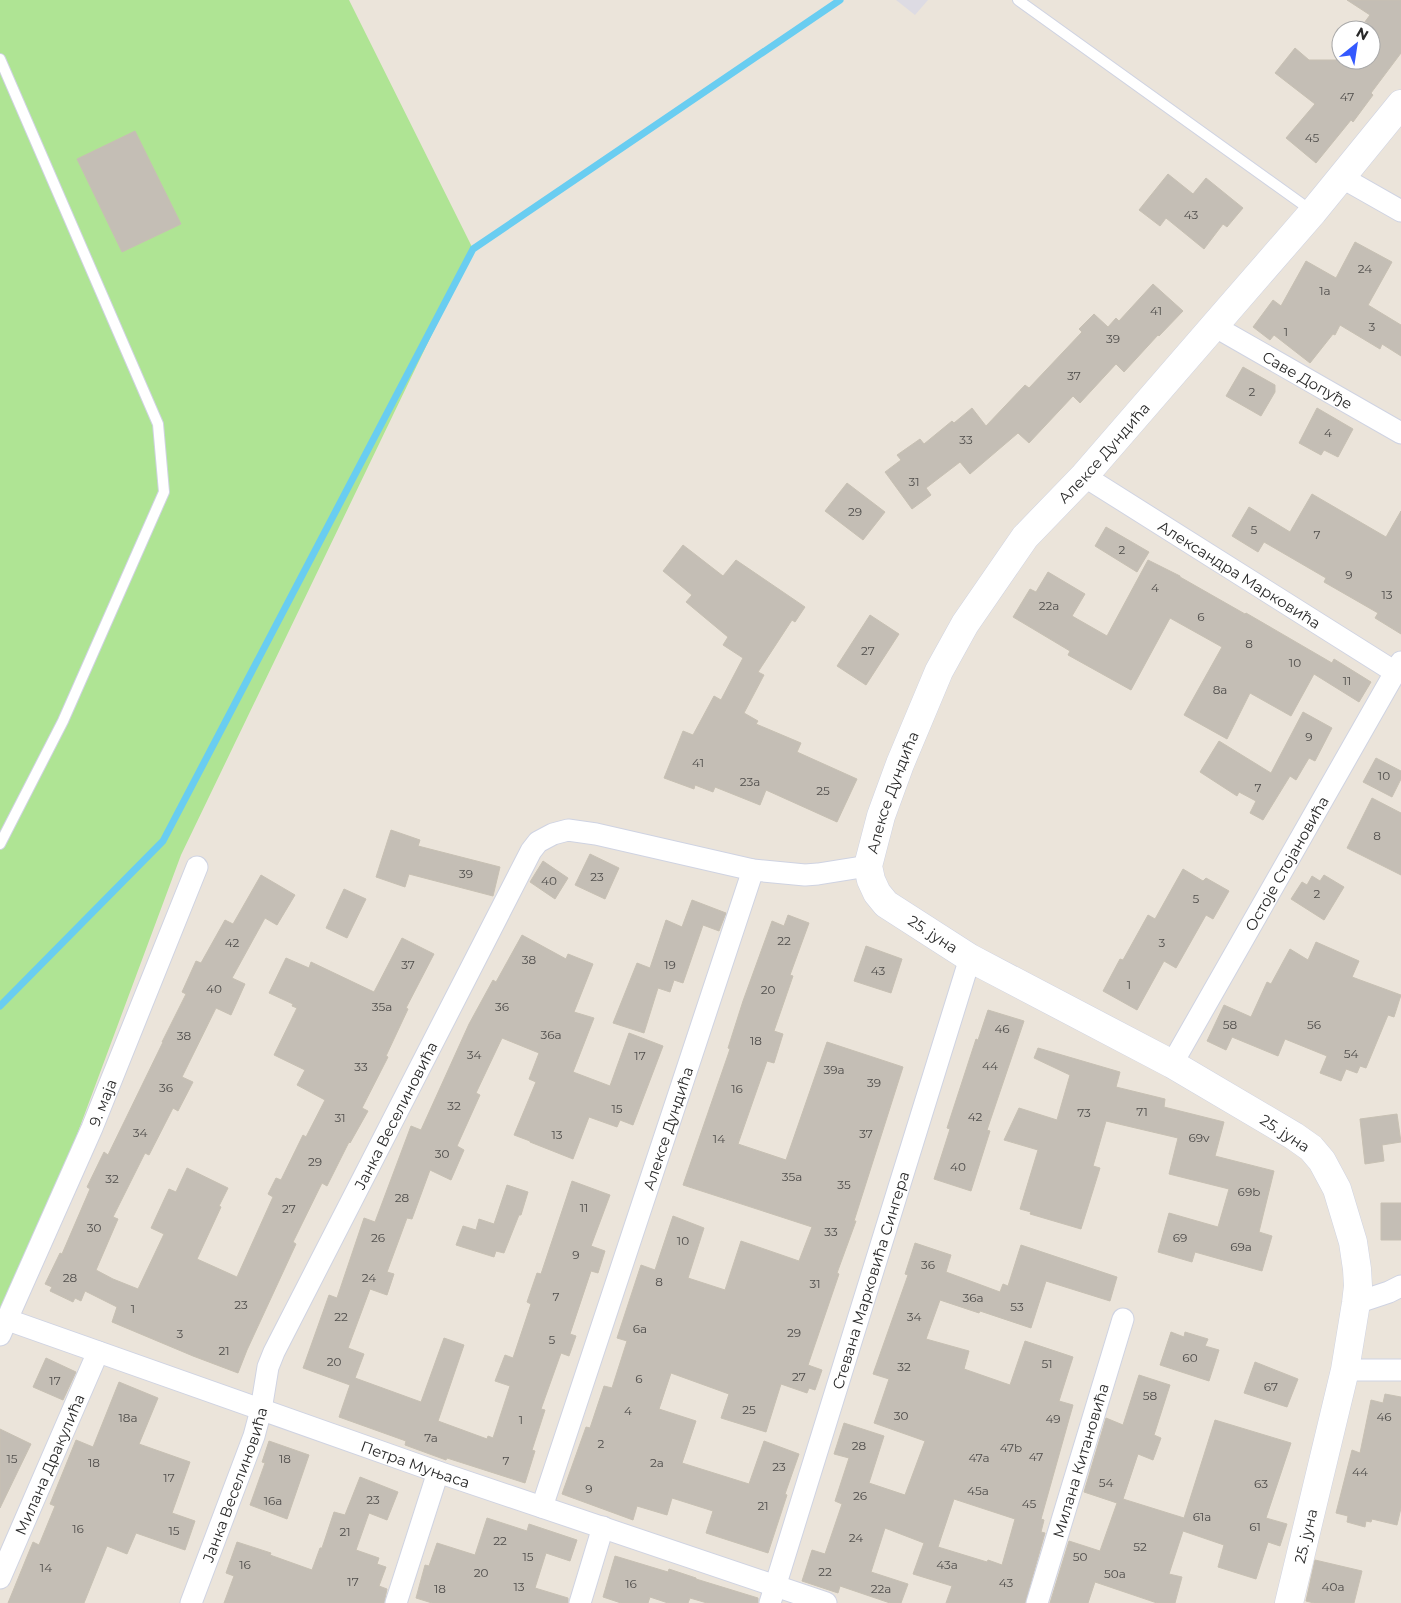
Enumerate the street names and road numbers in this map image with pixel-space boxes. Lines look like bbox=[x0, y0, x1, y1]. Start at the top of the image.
street label: Саве Допуђе bbox=[1259, 346, 1356, 413]
street label: Алексе Дундића bbox=[1054, 398, 1153, 507]
street label: Александра Марковића bbox=[1155, 516, 1324, 632]
street label: Алексе Дундића bbox=[862, 728, 922, 856]
street label: Остоје Стојановића bbox=[1240, 792, 1332, 934]
street label: 25. јуна bbox=[905, 911, 961, 957]
street label: Јанка Веселиновића bbox=[350, 1038, 441, 1193]
street label: Алексе Дундића bbox=[638, 1064, 697, 1192]
street label: 9. маја bbox=[84, 1076, 120, 1129]
street label: 25. јуна bbox=[1257, 1110, 1313, 1156]
street label: Стевана Марковића Сингера bbox=[827, 1169, 913, 1392]
street label: Милана Китановића bbox=[1048, 1381, 1113, 1540]
street label: Милана Дракулића bbox=[10, 1391, 88, 1538]
street label: Јанка Веселиновића bbox=[198, 1405, 271, 1565]
street label: Петра Муњаса bbox=[358, 1436, 472, 1492]
street label: 25. јуна bbox=[1289, 1507, 1321, 1565]

